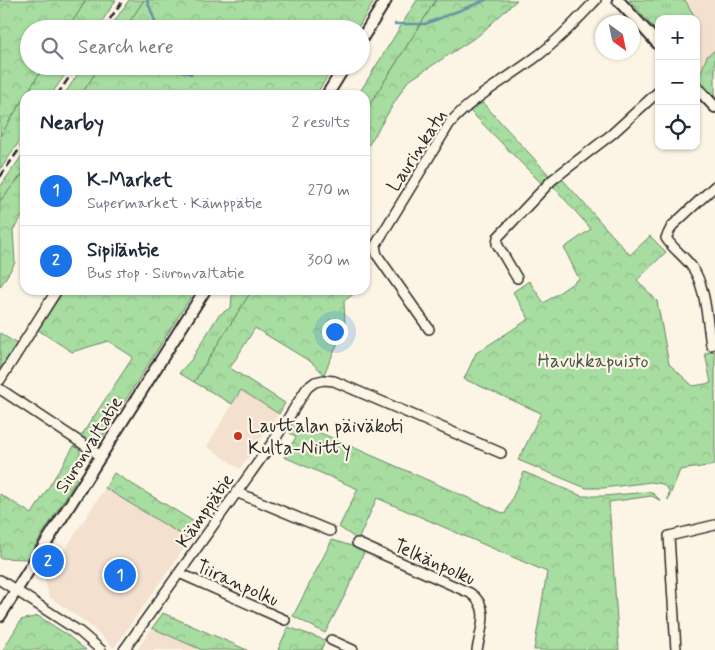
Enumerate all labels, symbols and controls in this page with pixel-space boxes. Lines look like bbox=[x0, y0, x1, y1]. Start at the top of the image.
north arrow bbox=[595, 15, 640, 60]
map controls bbox=[655, 15, 700, 150]
button: + bbox=[655, 15, 700, 60]
search box bbox=[20, 20, 370, 75]
icon: search bbox=[38, 34, 66, 62]
text: Search here bbox=[78, 35, 174, 60]
button: − bbox=[655, 60, 700, 105]
street label: Laurinkatu bbox=[381, 105, 453, 197]
button: locate bbox=[655, 105, 700, 150]
text: Nearby bbox=[40, 109, 104, 137]
text: 2 results bbox=[292, 112, 350, 133]
text: K-Market bbox=[87, 168, 172, 193]
text: 1 bbox=[52, 180, 60, 201]
text: 270 m bbox=[307, 180, 350, 201]
text: Supermarket · Kämppätie bbox=[87, 193, 263, 214]
text: Sipiläntie bbox=[87, 238, 159, 263]
text: 2 bbox=[52, 250, 60, 271]
text: 300 m bbox=[307, 250, 350, 271]
text: Bus stop · Siuronvaltatie bbox=[87, 263, 245, 284]
your location bbox=[322, 319, 348, 345]
park label: Havukkapuisto bbox=[537, 349, 649, 374]
street label: Siuronvaltatie bbox=[50, 392, 129, 498]
place label: Lauttalan päiväkoti Kulta-Niitty bbox=[248, 414, 403, 462]
marker: Lauttalan päiväkoti Kulta-Niitty bbox=[232, 430, 244, 442]
street label: Kämppätie bbox=[170, 469, 240, 553]
street label: Telkänpolku bbox=[390, 533, 479, 591]
pin: 2 bbox=[32, 542, 64, 580]
street label: Tiiranpolku bbox=[192, 554, 283, 613]
pin: 1 bbox=[104, 556, 136, 594]

